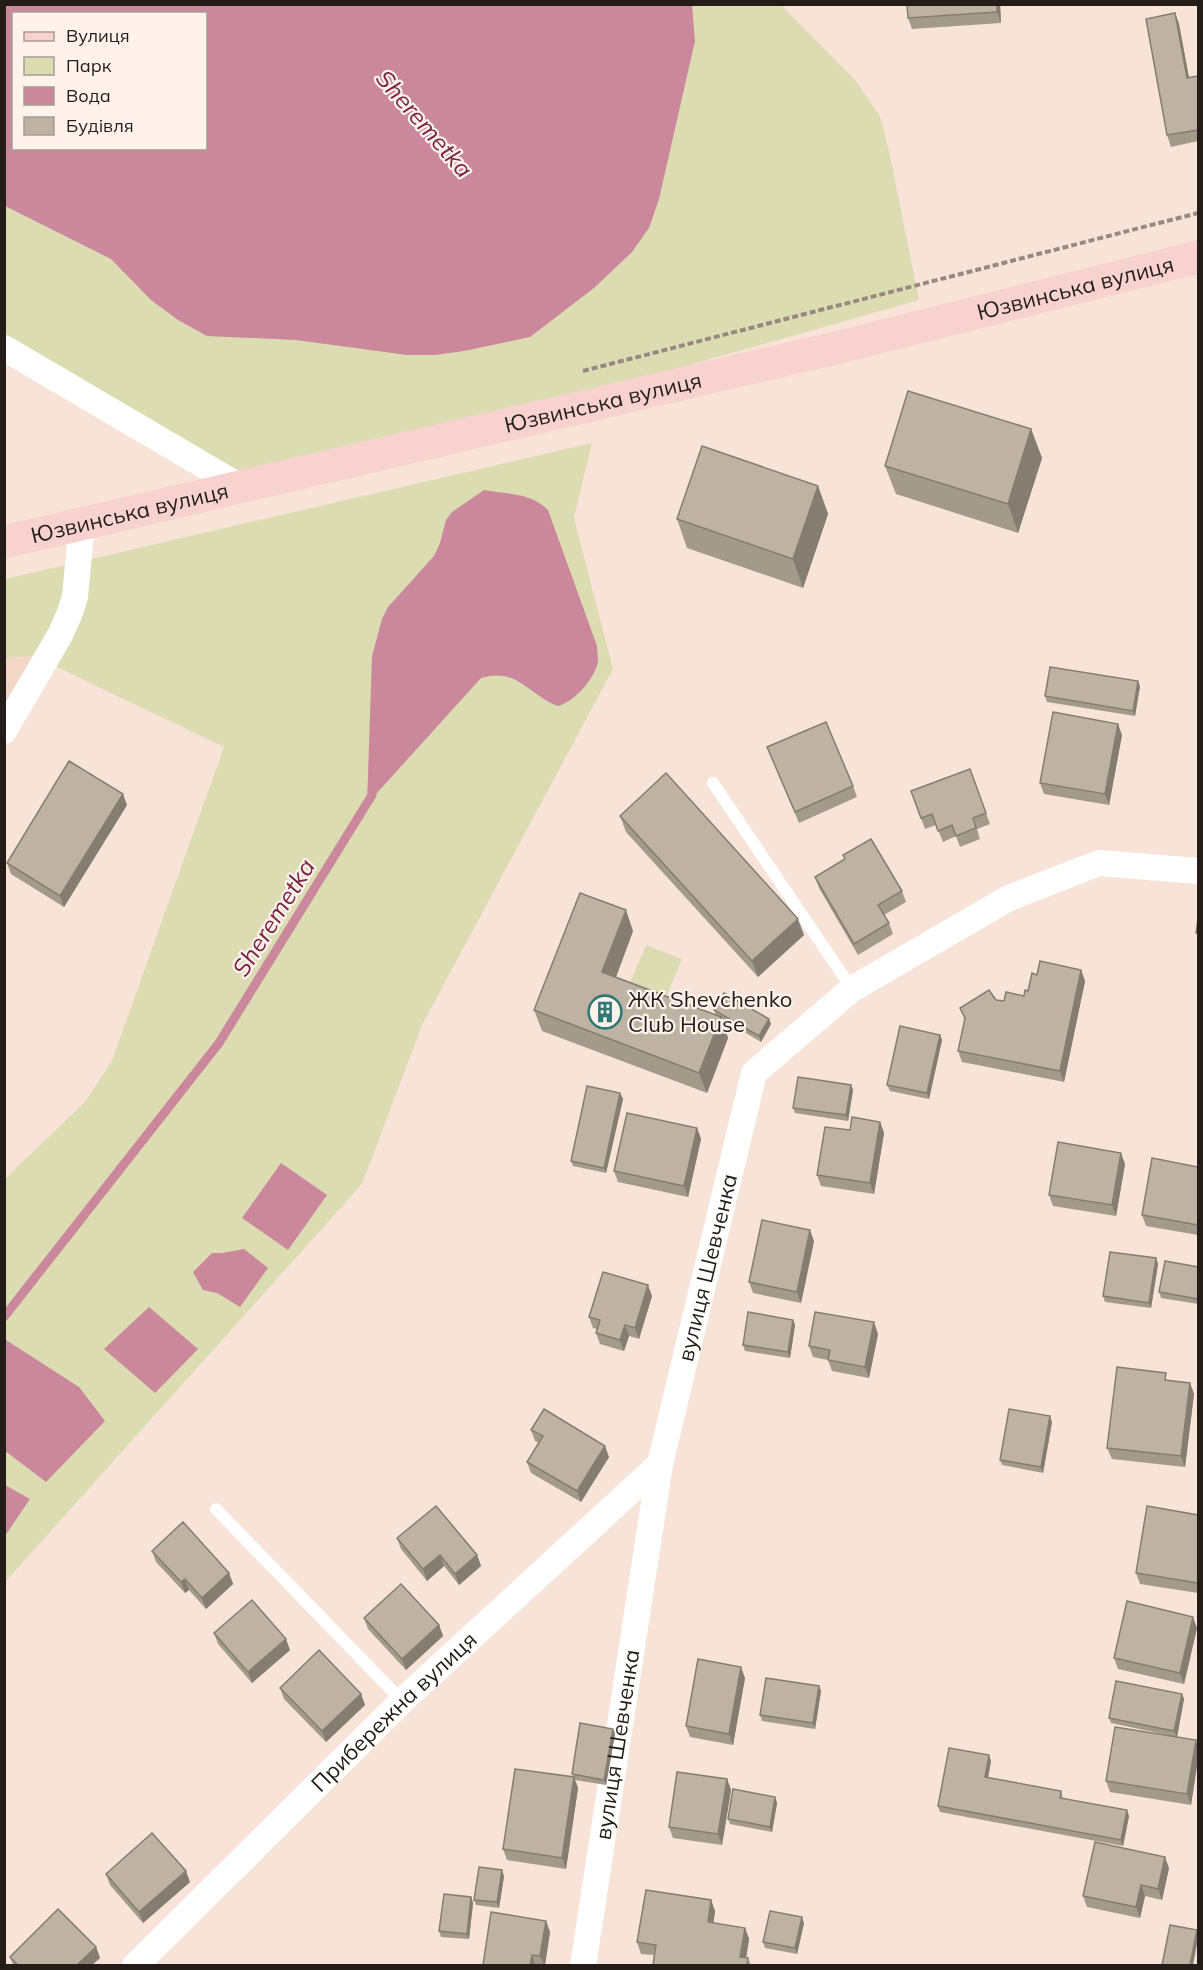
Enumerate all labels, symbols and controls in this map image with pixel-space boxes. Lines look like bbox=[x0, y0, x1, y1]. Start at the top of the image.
legend bbox=[12, 12, 207, 150]
text: Вулиця bbox=[66, 24, 130, 47]
text: Парк bbox=[66, 54, 112, 77]
water label: Sheremetka bbox=[370, 63, 480, 183]
text: Вода bbox=[66, 84, 111, 107]
text: Будівля bbox=[66, 114, 134, 137]
street label: Юзвинська вулиця bbox=[974, 250, 1177, 326]
street label: Юзвинська вулиця bbox=[501, 366, 704, 439]
street label: Юзвинська вулиця bbox=[28, 476, 231, 549]
water label: Sheremetka bbox=[225, 853, 321, 982]
place label: ЖК Shevchenko Club House bbox=[628, 985, 792, 1038]
building icon: ЖК Shevchenko Club House bbox=[587, 994, 623, 1030]
street label: вулиця Шевченка bbox=[671, 1171, 743, 1364]
street label: Прибережна вулиця bbox=[305, 1625, 482, 1797]
street label: вулиця Шевченка bbox=[589, 1647, 645, 1842]

